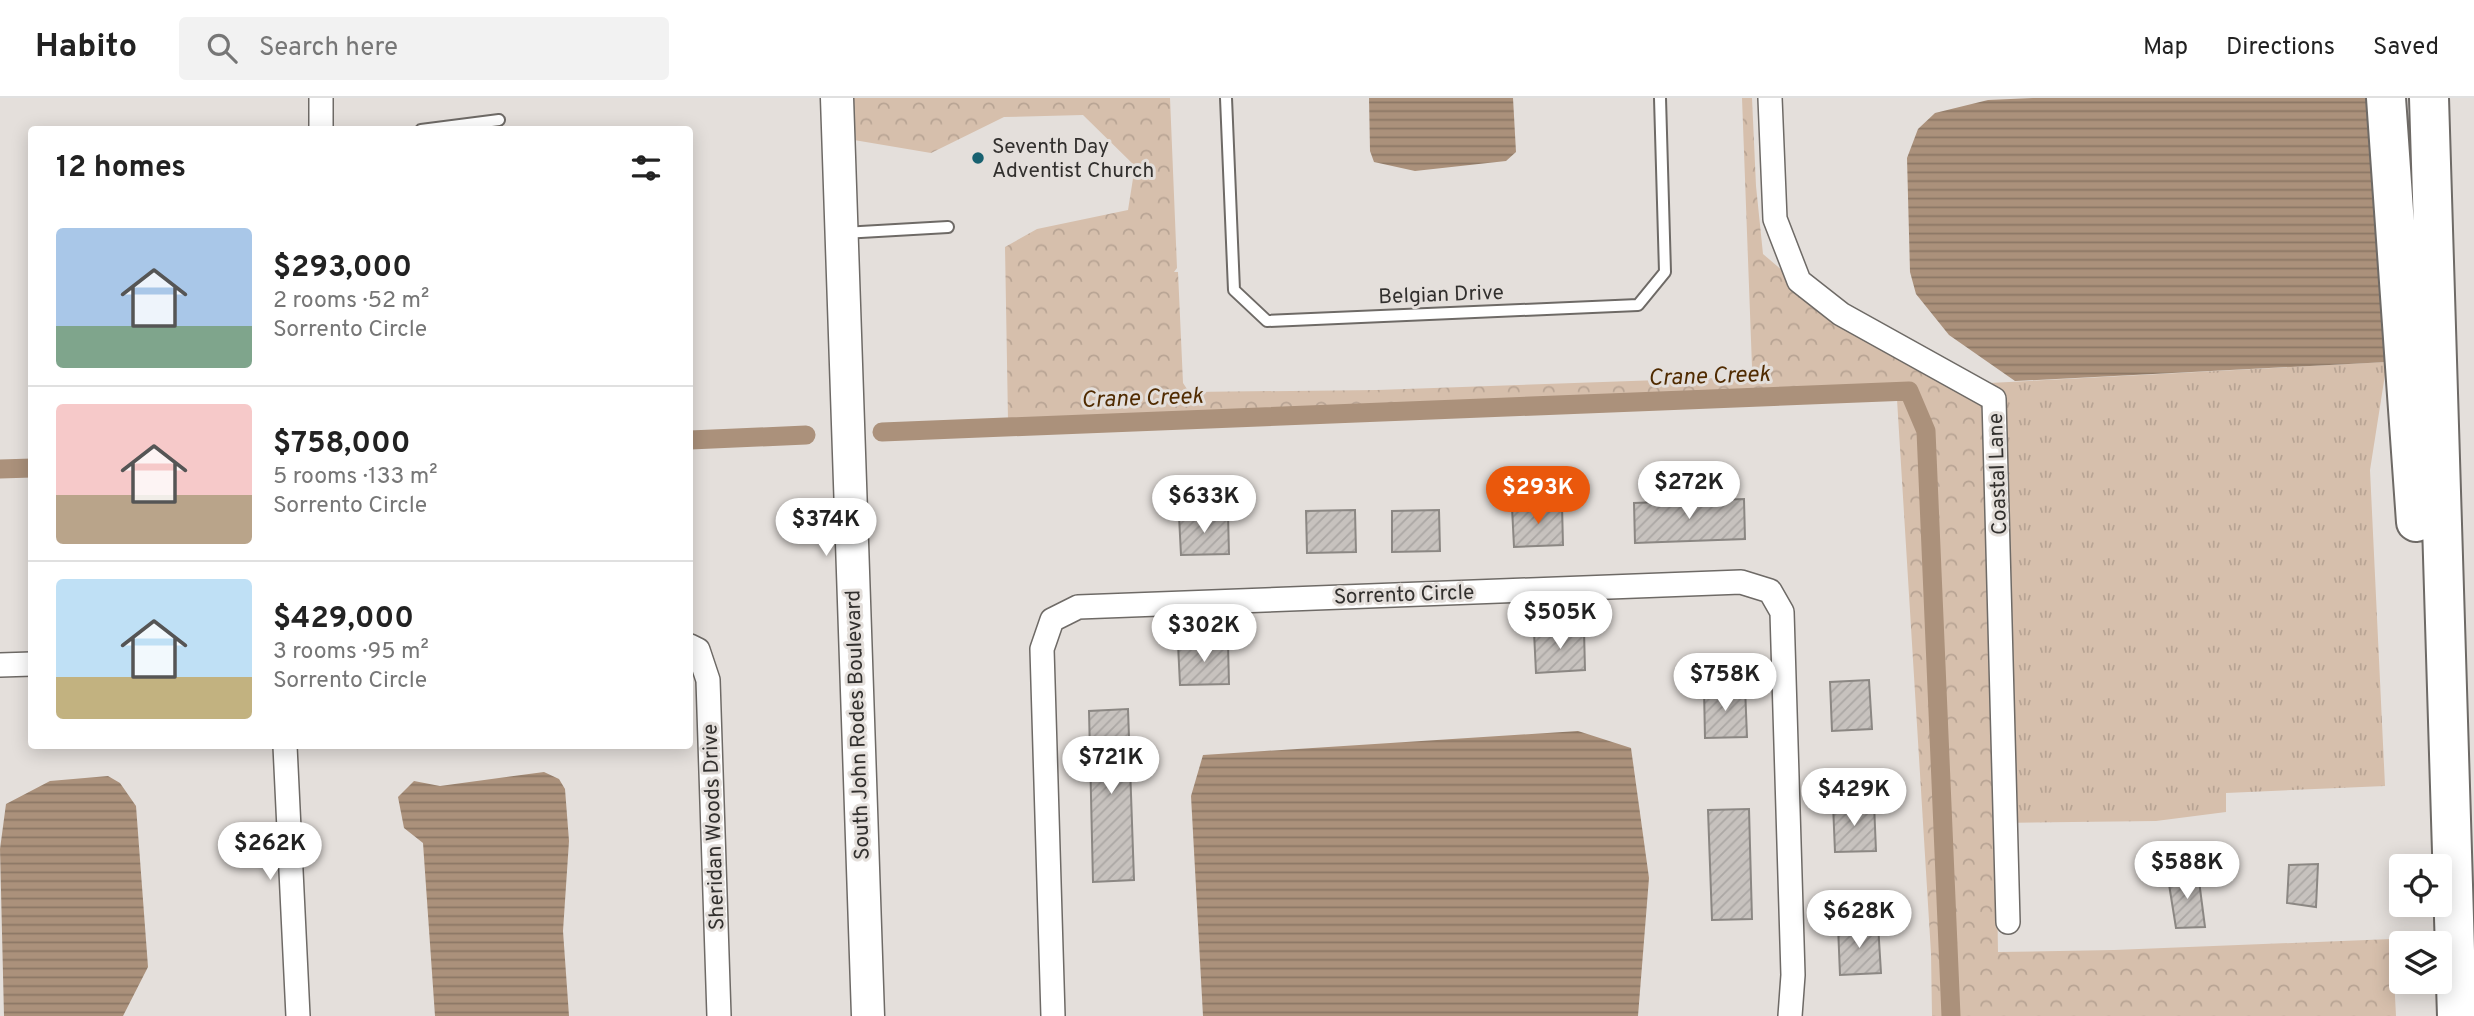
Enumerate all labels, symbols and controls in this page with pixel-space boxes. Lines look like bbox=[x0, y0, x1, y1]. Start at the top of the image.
search box bbox=[179, 17, 669, 80]
text: Habito bbox=[35, 27, 137, 69]
icon: search bbox=[203, 29, 241, 67]
text: Search here bbox=[259, 32, 398, 65]
text: Map bbox=[2143, 33, 2188, 63]
text: Directions bbox=[2226, 33, 2335, 63]
text: Saved bbox=[2373, 33, 2439, 63]
place label: Seventh Day Adventist Church bbox=[992, 134, 1154, 185]
icon: filters bbox=[627, 149, 665, 187]
text: 12 homes bbox=[56, 150, 186, 187]
marker: Seventh Day Adventist Church bbox=[970, 150, 986, 166]
text: $293,000 bbox=[273, 250, 412, 287]
icon: home bbox=[112, 256, 196, 340]
street label: Belgian Drive bbox=[1378, 280, 1504, 311]
text: 2 rooms · 52 m² bbox=[273, 287, 429, 316]
text: Sorrento Circle bbox=[273, 316, 427, 345]
water label: Crane Creek bbox=[1648, 361, 1771, 394]
water label: Crane Creek bbox=[1081, 383, 1204, 416]
street label: Coastal Lane bbox=[1983, 412, 2014, 535]
text: $758,000 bbox=[273, 426, 411, 463]
icon: home bbox=[112, 432, 196, 516]
pin: $272K bbox=[1640, 462, 1738, 521]
text: 5 rooms · 133 m² bbox=[273, 463, 438, 492]
pin: $293K bbox=[1489, 466, 1587, 526]
text: $272K bbox=[1654, 469, 1724, 498]
text: $293K bbox=[1502, 474, 1574, 503]
pin: $633K bbox=[1155, 476, 1253, 535]
text: $633K bbox=[1168, 483, 1240, 512]
text: Sorrento Circle bbox=[273, 492, 427, 521]
pin: $374K bbox=[777, 498, 875, 558]
text: $374K bbox=[792, 506, 860, 535]
street label: Sorrento Circle bbox=[1333, 580, 1475, 611]
street label: South John Rodes Boulevard bbox=[840, 589, 877, 860]
pin: $505K bbox=[1511, 592, 1609, 651]
text: $505K bbox=[1523, 599, 1597, 628]
text: $429,000 bbox=[273, 601, 414, 638]
pin: $302K bbox=[1155, 604, 1253, 664]
icon: home bbox=[112, 607, 196, 691]
text: $302K bbox=[1168, 612, 1240, 641]
text: 3 rooms · 95 m² bbox=[273, 638, 429, 667]
pin: $758K bbox=[1676, 654, 1774, 713]
text: $758K bbox=[1690, 661, 1760, 690]
text: Sorrento Circle bbox=[273, 667, 427, 696]
street label: Sheridan Woods Drive bbox=[697, 723, 732, 931]
pin: $721K bbox=[1062, 736, 1160, 796]
text: $721K bbox=[1078, 744, 1144, 773]
pin: $429K bbox=[1805, 768, 1903, 828]
text: $429K bbox=[1817, 776, 1891, 805]
pin: $262K bbox=[221, 822, 319, 882]
text: $262K bbox=[234, 830, 306, 859]
pin: $588K bbox=[2138, 842, 2236, 901]
text: $588K bbox=[2150, 849, 2224, 878]
map controls bbox=[2389, 854, 2452, 994]
button: locate bbox=[2389, 854, 2452, 917]
pin: $628K bbox=[1810, 890, 1908, 950]
text: $628K bbox=[1823, 898, 1895, 927]
button: layers bbox=[2389, 931, 2452, 994]

